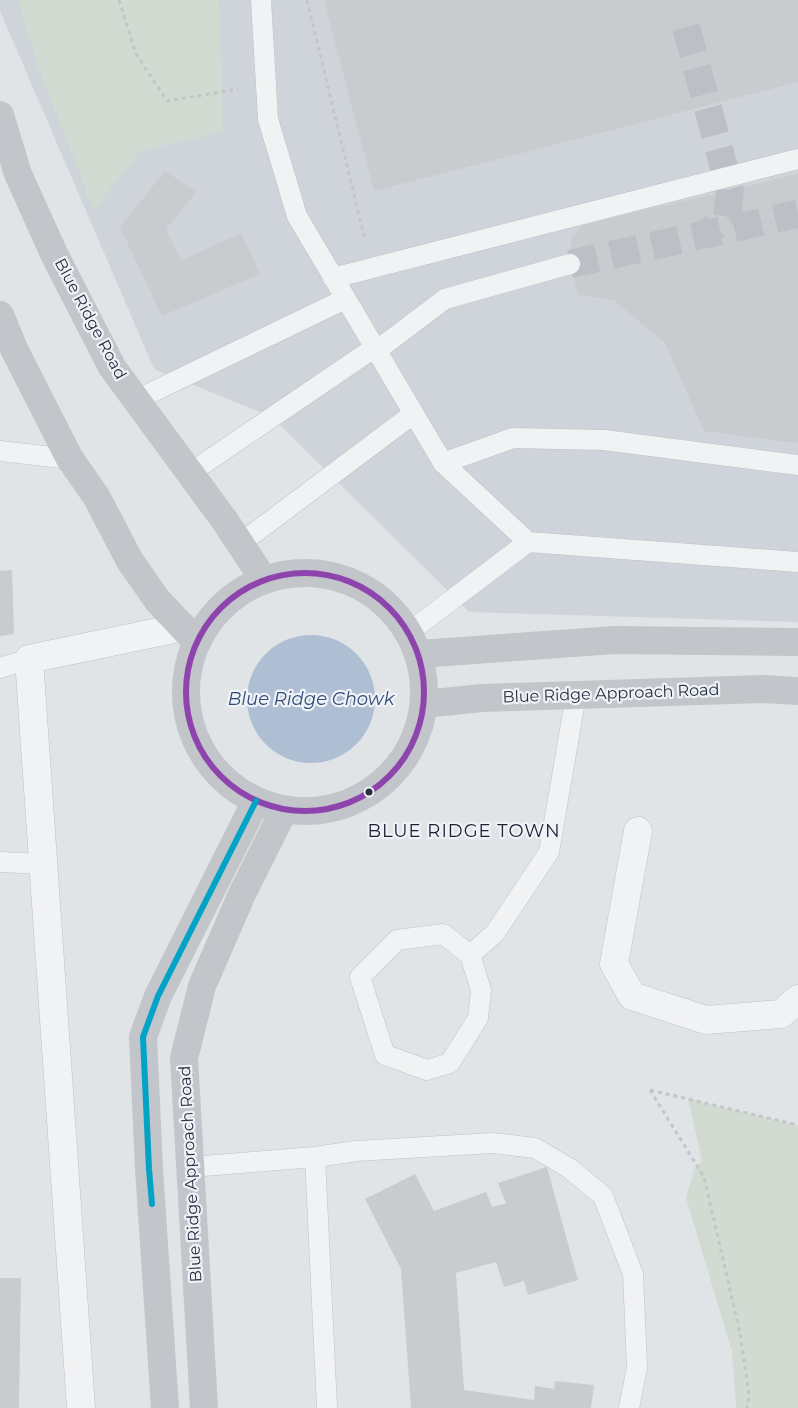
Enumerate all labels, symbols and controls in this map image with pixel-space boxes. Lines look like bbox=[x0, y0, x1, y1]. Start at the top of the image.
street label: Blue Ridge Road bbox=[50, 255, 130, 383]
street label: Blue Ridge Approach Road bbox=[502, 681, 720, 707]
water label: Blue Ridge Chowk bbox=[228, 689, 394, 711]
unlabelled marker bbox=[364, 787, 374, 797]
district label: BLUE RIDGE TOWN bbox=[366, 821, 562, 843]
street label: Blue Ridge Approach Road bbox=[176, 1065, 206, 1283]

